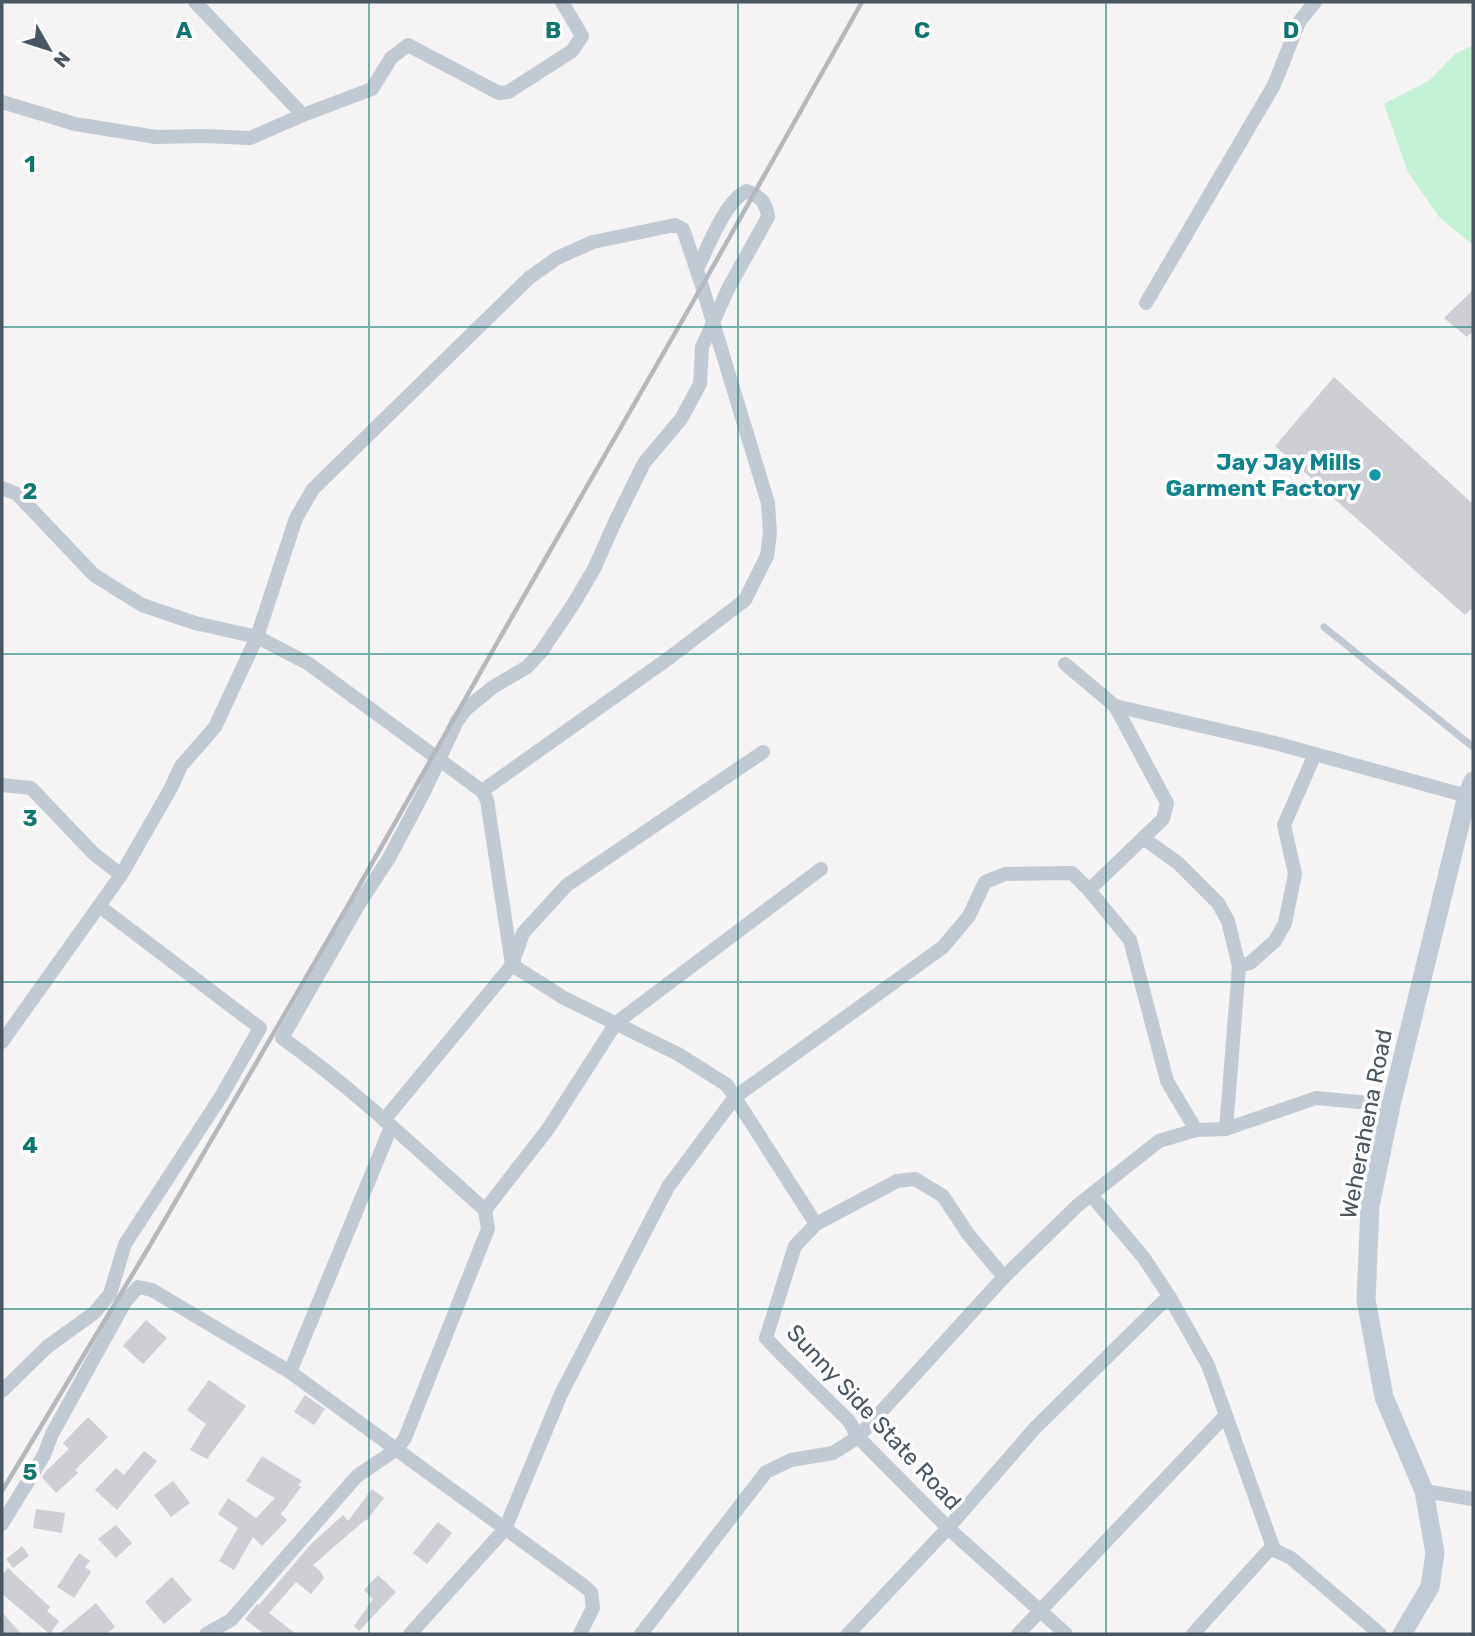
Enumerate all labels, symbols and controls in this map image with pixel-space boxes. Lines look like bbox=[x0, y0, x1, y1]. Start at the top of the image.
north arrow bbox=[14, 14, 84, 84]
text: A bbox=[176, 16, 193, 44]
text: B bbox=[545, 16, 561, 44]
text: C bbox=[914, 16, 930, 44]
text: D bbox=[1283, 16, 1299, 44]
text: N bbox=[49, 47, 75, 72]
text: 1 bbox=[24, 150, 36, 178]
place label: Jay Jay Mills Garment Factory bbox=[1166, 448, 1361, 502]
marker: Jay Jay Mills Garment Factory bbox=[1367, 467, 1383, 483]
text: 2 bbox=[23, 477, 37, 505]
text: 3 bbox=[22, 804, 38, 832]
street label: Weherahena Road bbox=[1334, 1027, 1398, 1221]
text: 4 bbox=[22, 1131, 38, 1159]
street label: Sunny Side State Road bbox=[781, 1318, 967, 1516]
text: 5 bbox=[23, 1458, 38, 1486]

